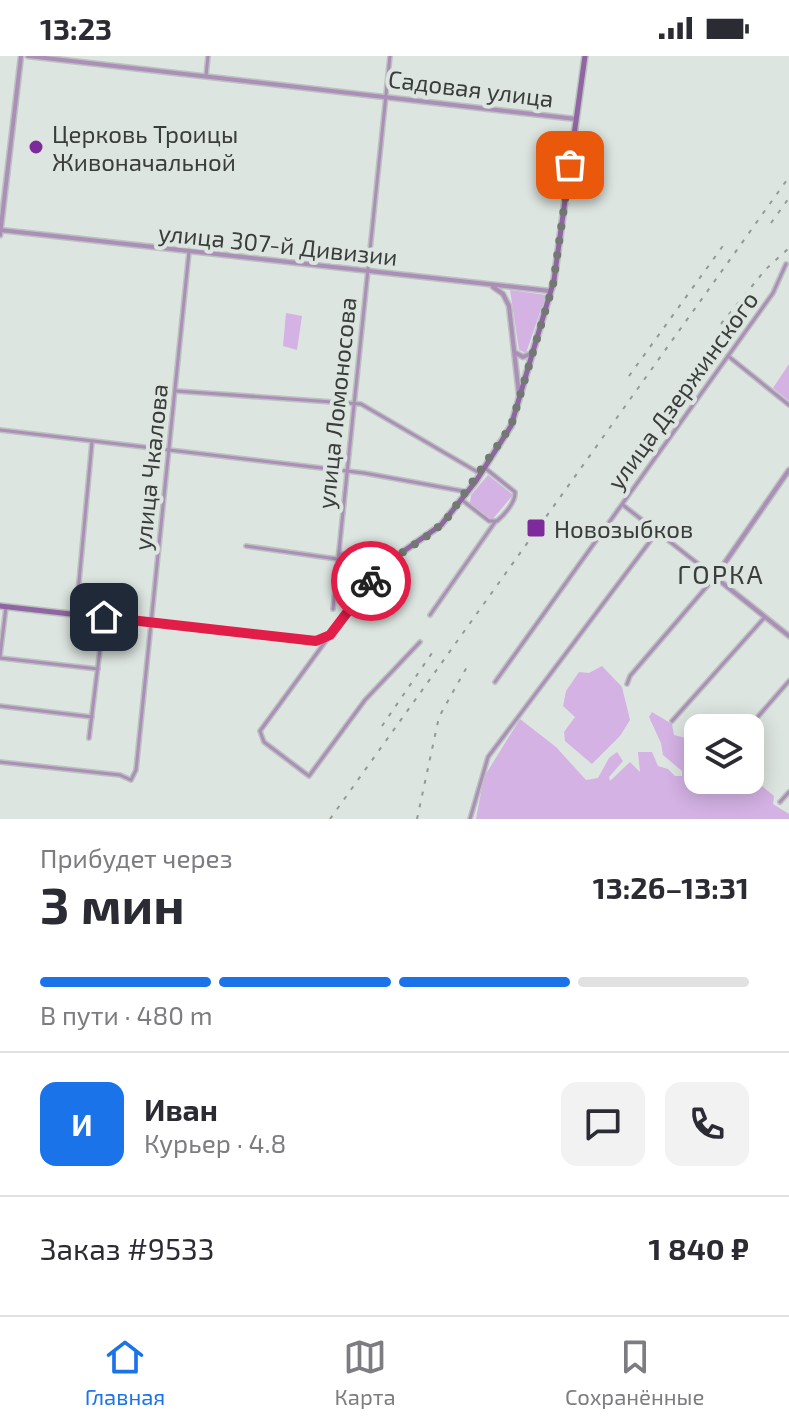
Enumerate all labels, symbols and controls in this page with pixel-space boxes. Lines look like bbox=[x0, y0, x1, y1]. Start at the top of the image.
text: 13:23 bbox=[40, 10, 112, 46]
street label: Садовая улица bbox=[386, 63, 555, 114]
place label: Церковь Троицы Живоначальной bbox=[52, 119, 238, 176]
pin bbox=[536, 131, 604, 199]
marker: Церковь Троицы Живоначальной bbox=[27, 138, 45, 156]
icon: bag bbox=[548, 143, 592, 187]
street label: улица 307-й Дивизии bbox=[157, 217, 399, 272]
street label: улица Дзержинского bbox=[600, 285, 764, 495]
street label: улица Ломоносова bbox=[310, 296, 363, 510]
street label: улица Чкалова bbox=[127, 382, 174, 552]
place label: Новозыбков bbox=[554, 514, 693, 543]
marker: Новозыбков bbox=[525, 517, 547, 539]
courier bbox=[331, 541, 411, 621]
district label: ГОРКА bbox=[677, 558, 765, 589]
icon: bike bbox=[349, 559, 393, 603]
pin bbox=[70, 583, 138, 651]
icon: home bbox=[82, 595, 126, 639]
map controls bbox=[684, 714, 764, 794]
button: layers bbox=[684, 714, 764, 794]
text: Прибудет через bbox=[40, 842, 233, 873]
text: 13:26–13:31 bbox=[593, 869, 749, 905]
text: 3 мин bbox=[40, 872, 185, 934]
text: В пути · 480 m bbox=[40, 999, 212, 1030]
button: chat bbox=[561, 1082, 645, 1166]
button: phone bbox=[665, 1082, 749, 1166]
text: Иван bbox=[144, 1091, 218, 1127]
text: И bbox=[71, 1106, 93, 1142]
text: Курьер · 4.8 bbox=[144, 1127, 286, 1158]
text: Заказ #9533 bbox=[40, 1230, 214, 1266]
text: 1 840 ₽ bbox=[649, 1230, 749, 1266]
tab: Главная bbox=[85, 1335, 165, 1409]
tab: Карта bbox=[335, 1335, 396, 1409]
tab: Сохранённые bbox=[565, 1335, 704, 1409]

